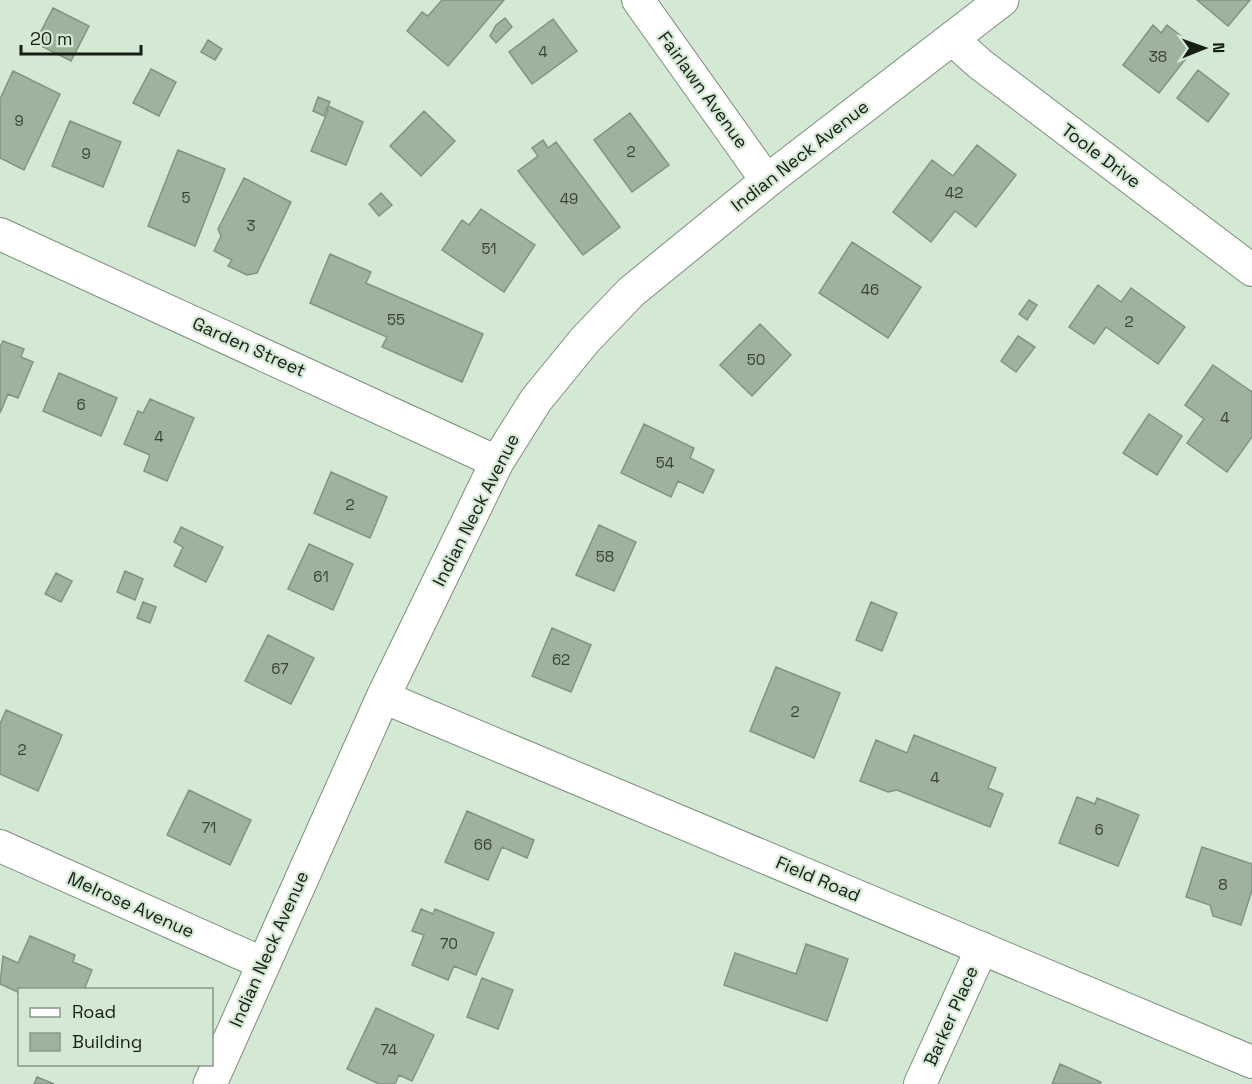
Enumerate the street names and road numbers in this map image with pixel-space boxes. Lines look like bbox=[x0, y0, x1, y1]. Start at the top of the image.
street label: Fairlawn Avenue bbox=[653, 27, 754, 153]
street label: Indian Neck Avenue bbox=[726, 95, 873, 217]
street label: Toole Drive bbox=[1057, 118, 1146, 193]
street label: Garden Street bbox=[189, 311, 309, 382]
street label: Indian Neck Avenue bbox=[427, 430, 524, 590]
street label: Field Road bbox=[772, 850, 864, 907]
street label: Melrose Avenue bbox=[64, 866, 198, 943]
street label: Indian Neck Avenue bbox=[224, 867, 313, 1030]
street label: Barker Place bbox=[918, 962, 983, 1069]

